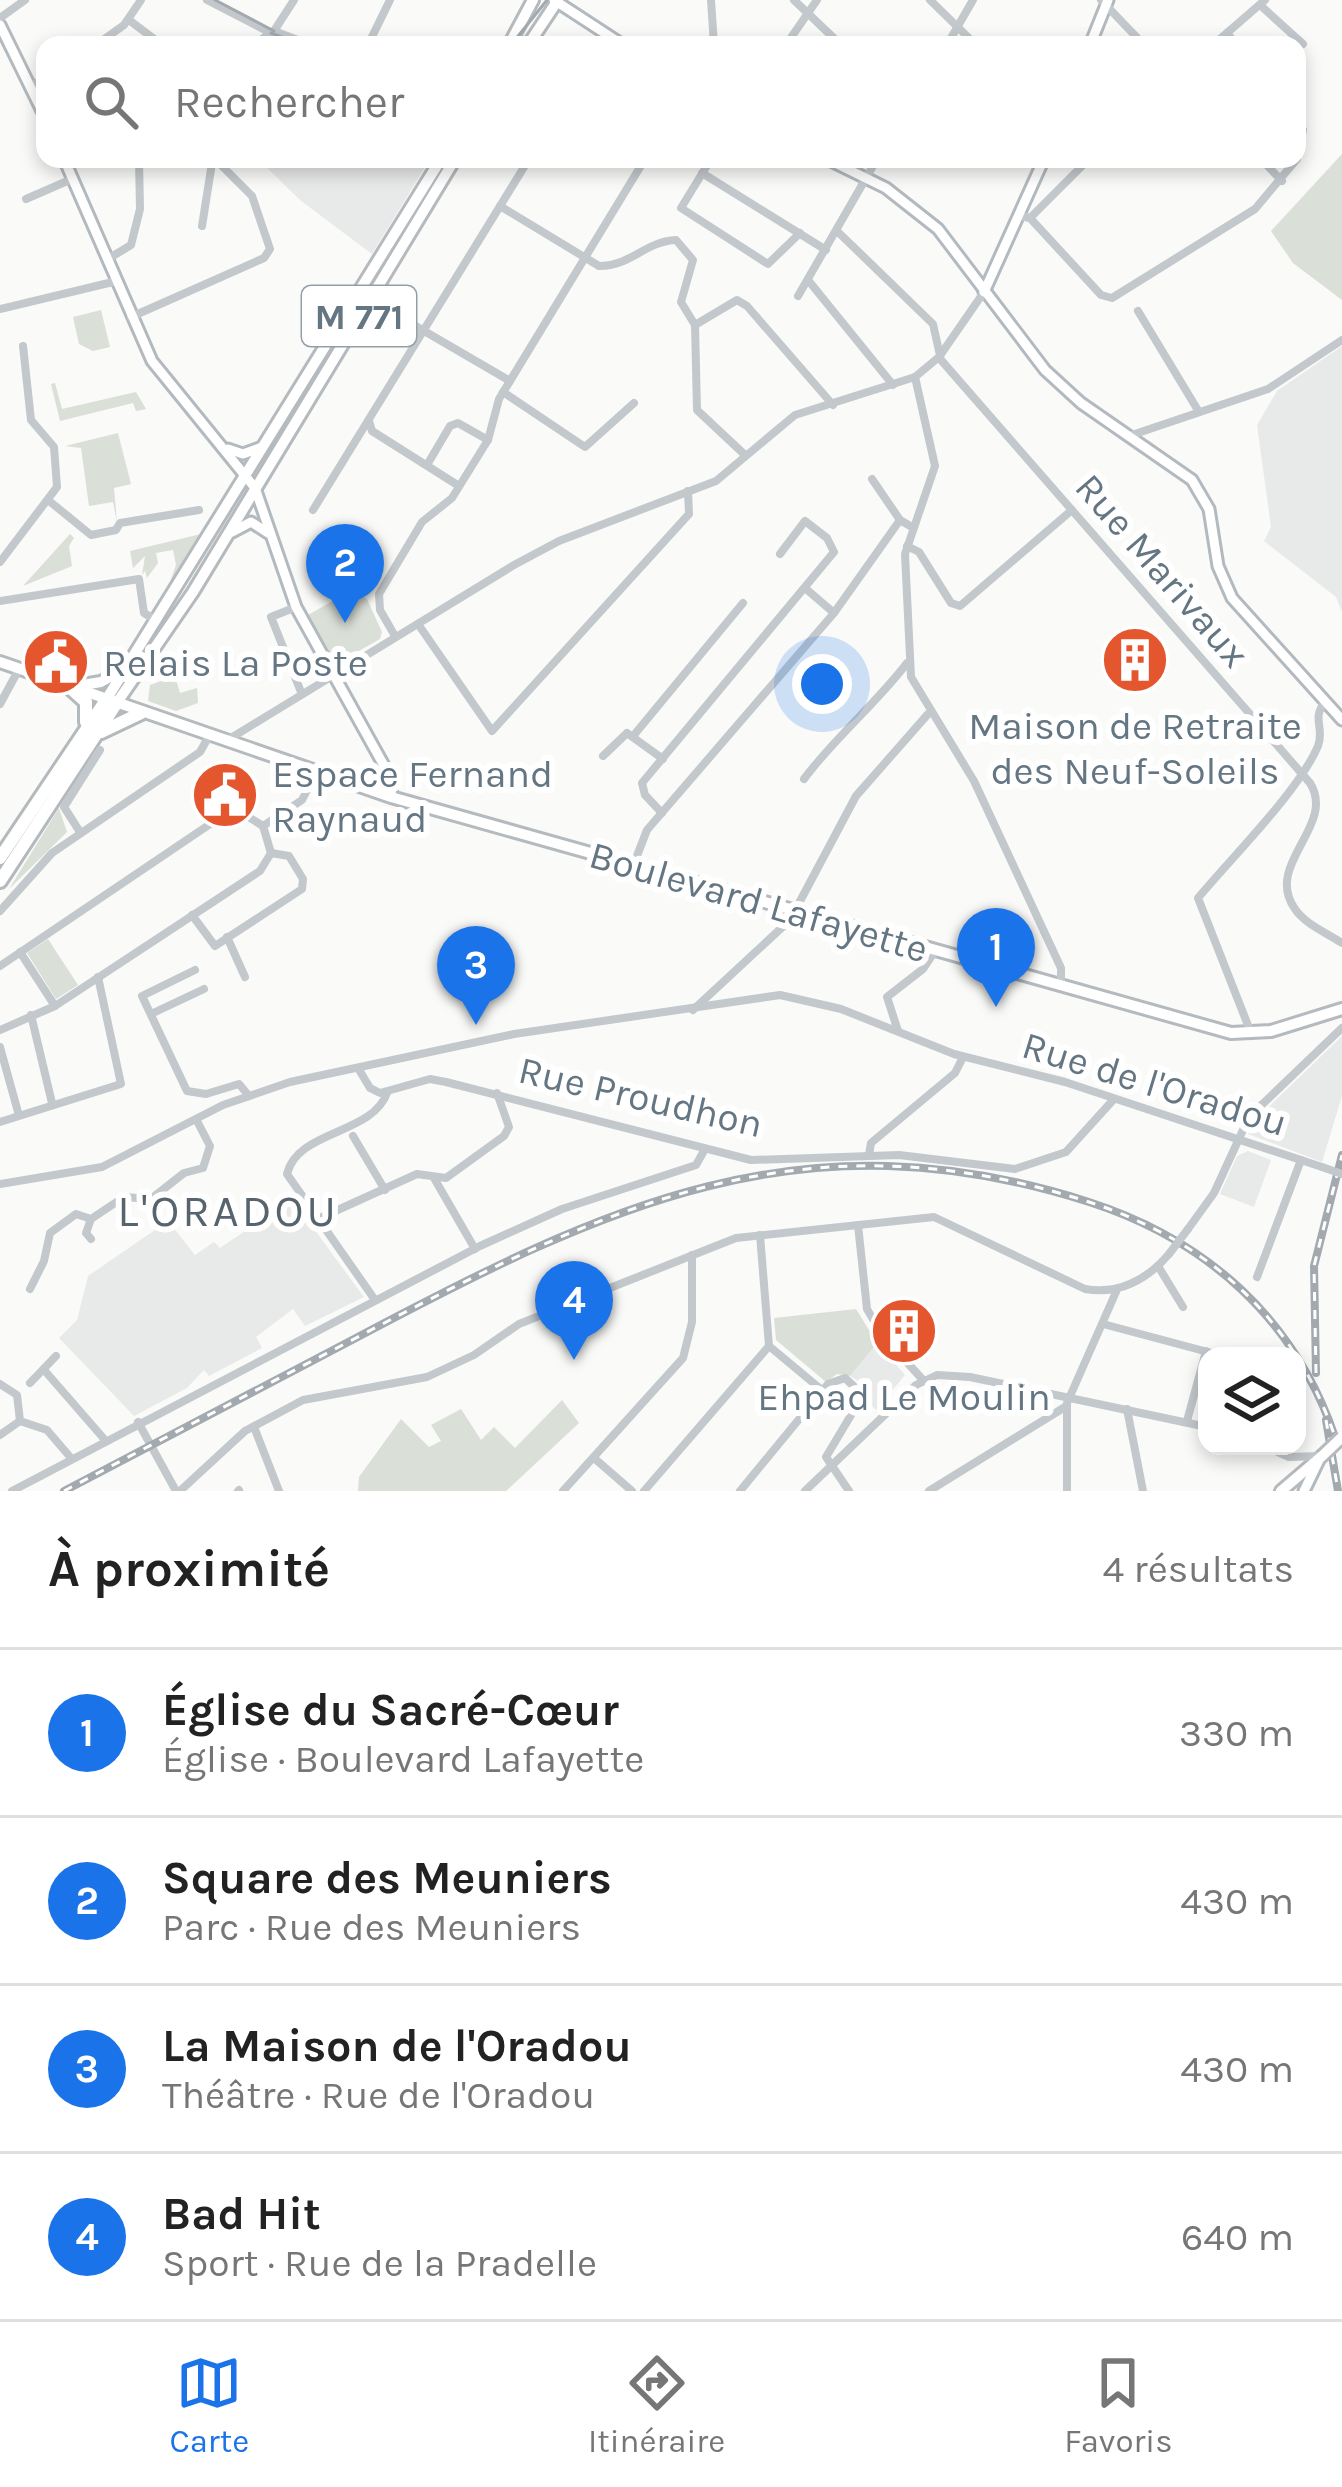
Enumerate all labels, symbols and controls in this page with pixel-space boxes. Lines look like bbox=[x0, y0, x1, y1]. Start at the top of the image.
search box bbox=[36, 36, 1306, 168]
icon: search bbox=[78, 69, 144, 135]
text: Rechercher bbox=[174, 76, 404, 128]
road number: M 771 bbox=[302, 286, 416, 346]
street label: Rue Marivaux bbox=[1066, 464, 1259, 677]
pin: 2 bbox=[306, 524, 384, 623]
building icon: Maison de Retraite des Neuf-Soleils bbox=[1100, 625, 1170, 695]
public building icon: Relais La Poste bbox=[21, 627, 91, 697]
place label: Relais La Poste bbox=[103, 640, 368, 686]
your location bbox=[792, 654, 852, 714]
place label: Maison de Retraite des Neuf-Soleils bbox=[968, 703, 1302, 794]
place label: Espace Fernand Raynaud bbox=[272, 751, 553, 842]
public building icon: Espace Fernand Raynaud bbox=[190, 760, 260, 830]
street label: Boulevard Lafayette bbox=[584, 832, 933, 972]
pin: 1 bbox=[957, 908, 1035, 1007]
pin: 3 bbox=[437, 926, 515, 1025]
street label: Rue de l'Oradou bbox=[1017, 1022, 1293, 1146]
street label: Rue Proudhon bbox=[514, 1047, 767, 1147]
district label: L'ORADOU bbox=[117, 1185, 339, 1237]
pin: 4 bbox=[535, 1261, 613, 1360]
building icon: Ehpad Le Moulin bbox=[869, 1296, 939, 1366]
map controls bbox=[1198, 1347, 1306, 1455]
button: layers bbox=[1198, 1347, 1306, 1455]
place label: Ehpad Le Moulin bbox=[757, 1374, 1051, 1420]
text: À proximité bbox=[48, 1539, 330, 1599]
text: 4 résultats bbox=[1103, 1546, 1294, 1592]
text: Église du Sacré-Cœur bbox=[162, 1684, 619, 1736]
text: 1 bbox=[80, 1710, 94, 1756]
text: 330 m bbox=[1179, 1710, 1294, 1756]
text: Église · Boulevard Lafayette bbox=[162, 1736, 644, 1782]
text: Square des Meuniers bbox=[162, 1852, 612, 1904]
text: 2 bbox=[75, 1878, 99, 1924]
text: 430 m bbox=[1180, 1878, 1294, 1924]
text: Parc · Rue des Meuniers bbox=[162, 1904, 581, 1950]
text: La Maison de l'Oradou bbox=[162, 2020, 632, 2072]
text: 3 bbox=[75, 2046, 99, 2092]
text: 430 m bbox=[1180, 2046, 1294, 2092]
text: Théâtre · Rue de l'Oradou bbox=[162, 2072, 595, 2118]
text: Bad Hit bbox=[162, 2188, 321, 2240]
text: 4 bbox=[75, 2214, 99, 2260]
text: 640 m bbox=[1181, 2214, 1294, 2260]
text: Sport · Rue de la Pradelle bbox=[162, 2240, 597, 2286]
tab: Carte bbox=[169, 2350, 249, 2460]
tab: Itinéraire bbox=[588, 2350, 725, 2460]
tab: Favoris bbox=[1064, 2350, 1173, 2460]

